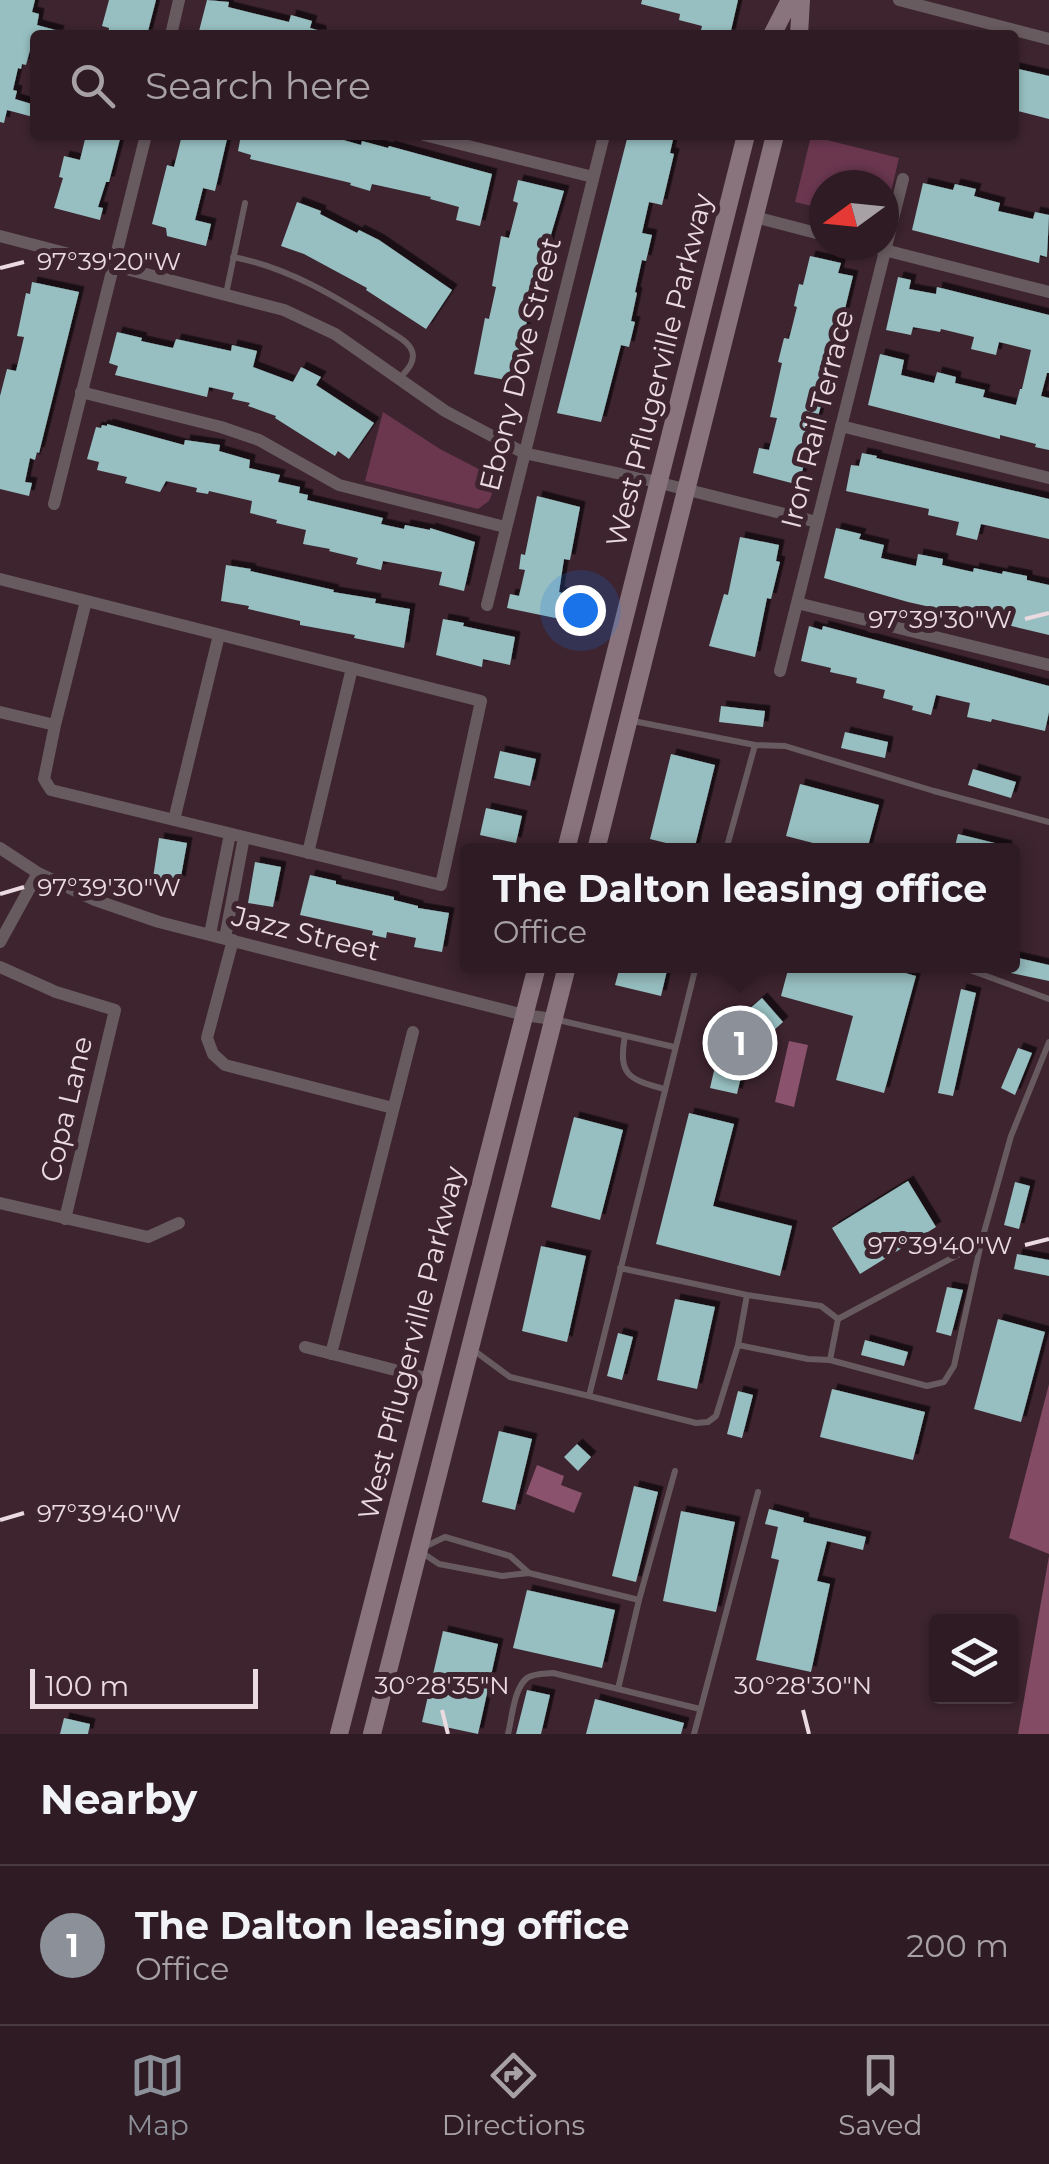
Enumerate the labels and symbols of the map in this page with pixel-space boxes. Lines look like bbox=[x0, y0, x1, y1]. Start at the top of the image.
north arrow bbox=[809, 170, 899, 260]
street label: West Pflugerville Parkway bbox=[599, 189, 720, 550]
street label: Ebony Dove Street bbox=[472, 234, 568, 494]
text: 97°39'20"W bbox=[37, 246, 181, 276]
street label: Iron Rail Terrace bbox=[773, 306, 861, 532]
your location bbox=[555, 585, 606, 636]
text: 97°39'30"W bbox=[868, 604, 1012, 634]
text: 97°39'30"W bbox=[37, 872, 181, 902]
street label: Jazz Street bbox=[228, 898, 383, 968]
pin: 1 bbox=[708, 1006, 772, 1080]
street label: Copa Lane bbox=[33, 1033, 99, 1185]
street label: West Pflugerville Parkway bbox=[351, 1162, 472, 1523]
text: 97°39'40"W bbox=[868, 1230, 1012, 1260]
text: 97°39'40"W bbox=[37, 1498, 181, 1528]
scale bar bbox=[30, 1664, 258, 1708]
text: 30°28'35"N bbox=[374, 1670, 510, 1700]
text: 30°28'30"N bbox=[734, 1670, 872, 1700]

